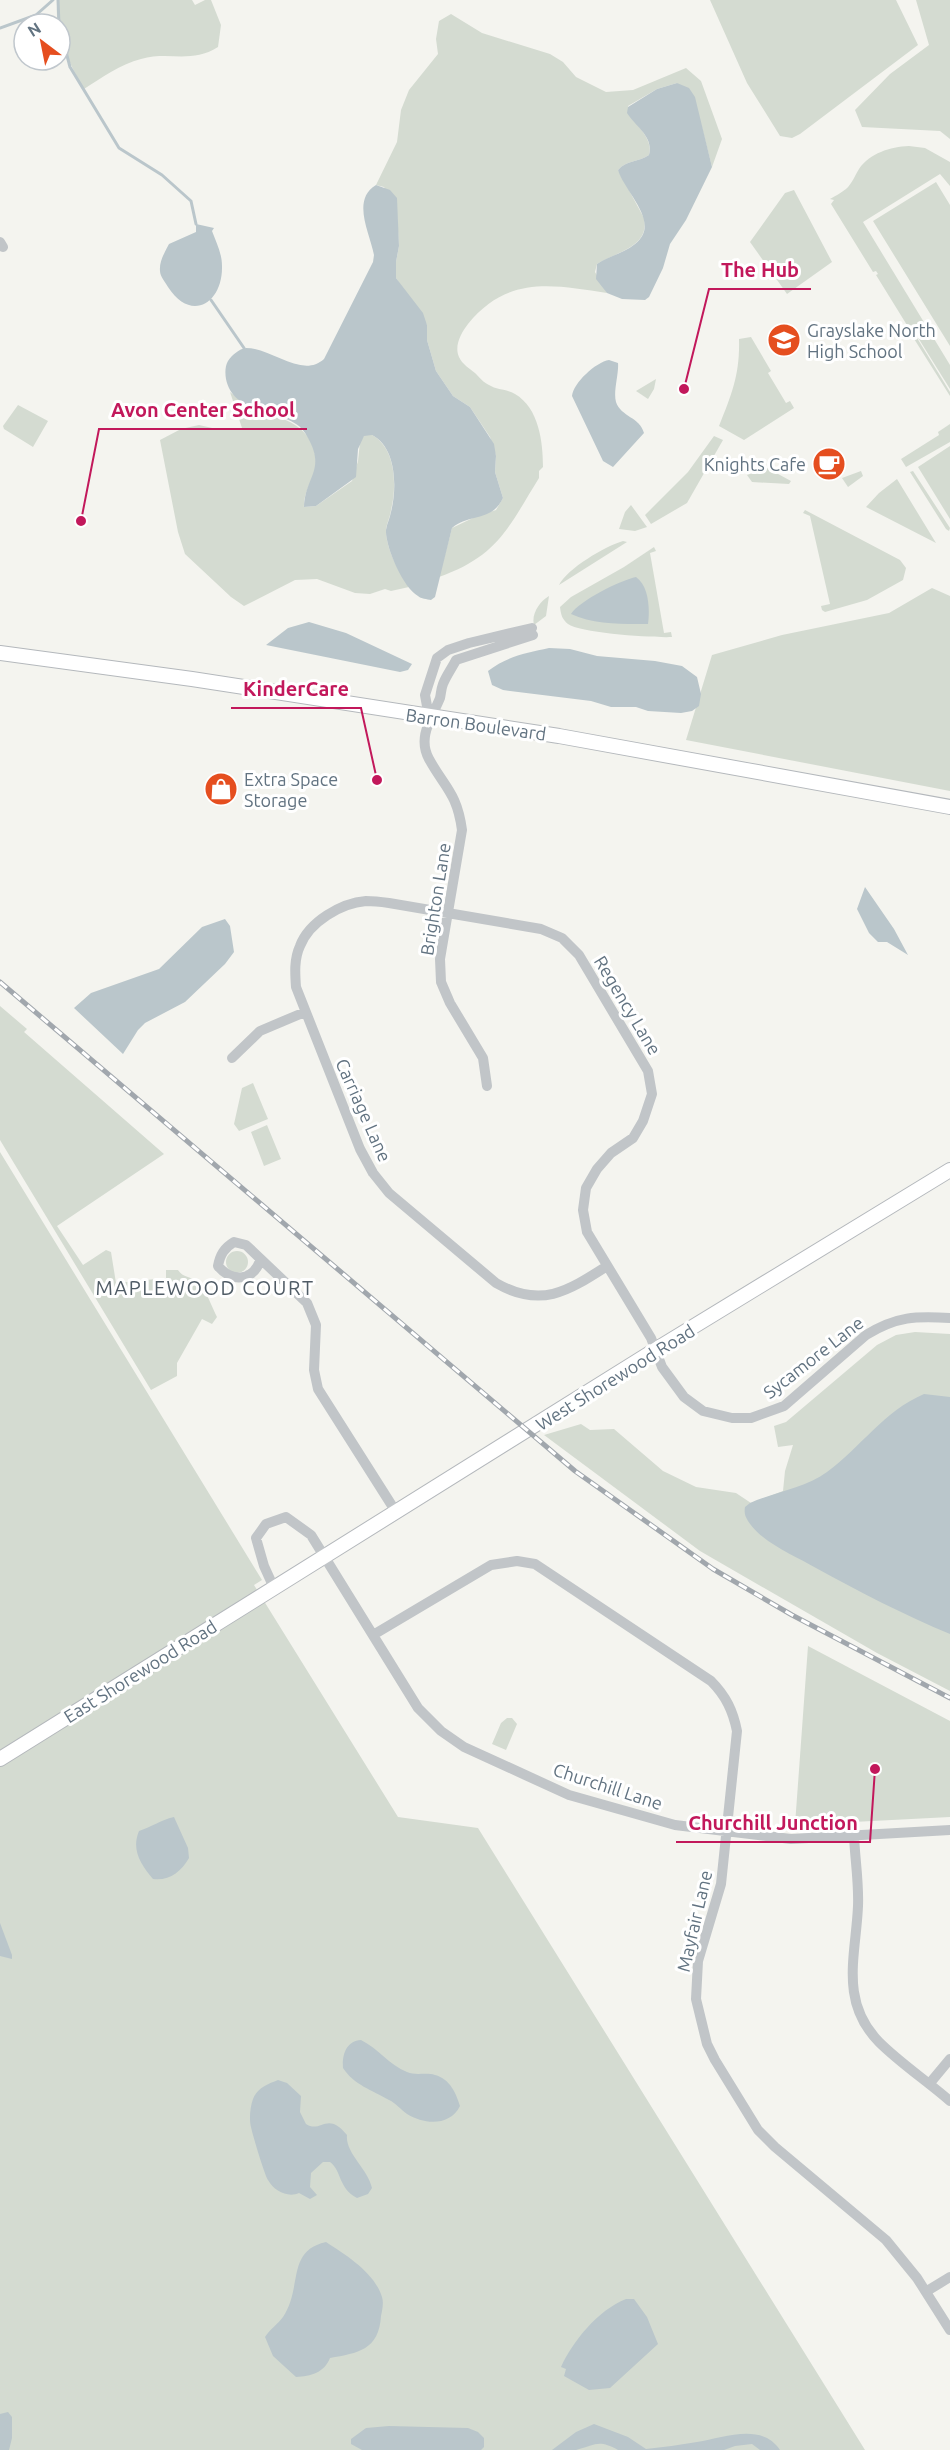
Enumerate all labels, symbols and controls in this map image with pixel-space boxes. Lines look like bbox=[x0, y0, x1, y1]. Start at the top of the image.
north arrow bbox=[12, 12, 72, 72]
text: N bbox=[24, 18, 44, 40]
callout: The Hub bbox=[709, 251, 811, 289]
text: The Hub bbox=[721, 258, 799, 281]
place label: Grayslake North High School bbox=[807, 320, 936, 361]
school or university icon: Grayslake North High School bbox=[766, 322, 802, 358]
callout: Avon Center School bbox=[99, 391, 307, 429]
text: Avon Center School bbox=[111, 398, 295, 421]
cafe icon: Knights Cafe bbox=[811, 446, 847, 482]
place label: Knights Cafe bbox=[704, 454, 806, 474]
callout: KinderCare bbox=[231, 670, 361, 708]
text: KinderCare bbox=[243, 677, 349, 700]
street label: Barron Boulevard bbox=[405, 704, 547, 744]
place label: Extra Space Storage bbox=[244, 769, 338, 810]
shop icon: Extra Space Storage bbox=[203, 771, 239, 807]
street label: Brighton Lane bbox=[416, 841, 454, 957]
street label: Regency Lane bbox=[591, 952, 665, 1058]
street label: Carriage Lane bbox=[332, 1055, 396, 1165]
district label: MAPLEWOOD COURT bbox=[95, 1276, 315, 1299]
street label: Sycamore Lane bbox=[759, 1312, 867, 1402]
street label: West Shorewood Road bbox=[532, 1320, 698, 1434]
street label: East Shorewood Road bbox=[60, 1616, 220, 1726]
street label: Churchill Lane bbox=[551, 1759, 665, 1813]
callout: Churchill Junction bbox=[676, 1804, 870, 1842]
text: Churchill Junction bbox=[688, 1811, 858, 1834]
street label: Mayfair Lane bbox=[673, 1868, 715, 1974]

